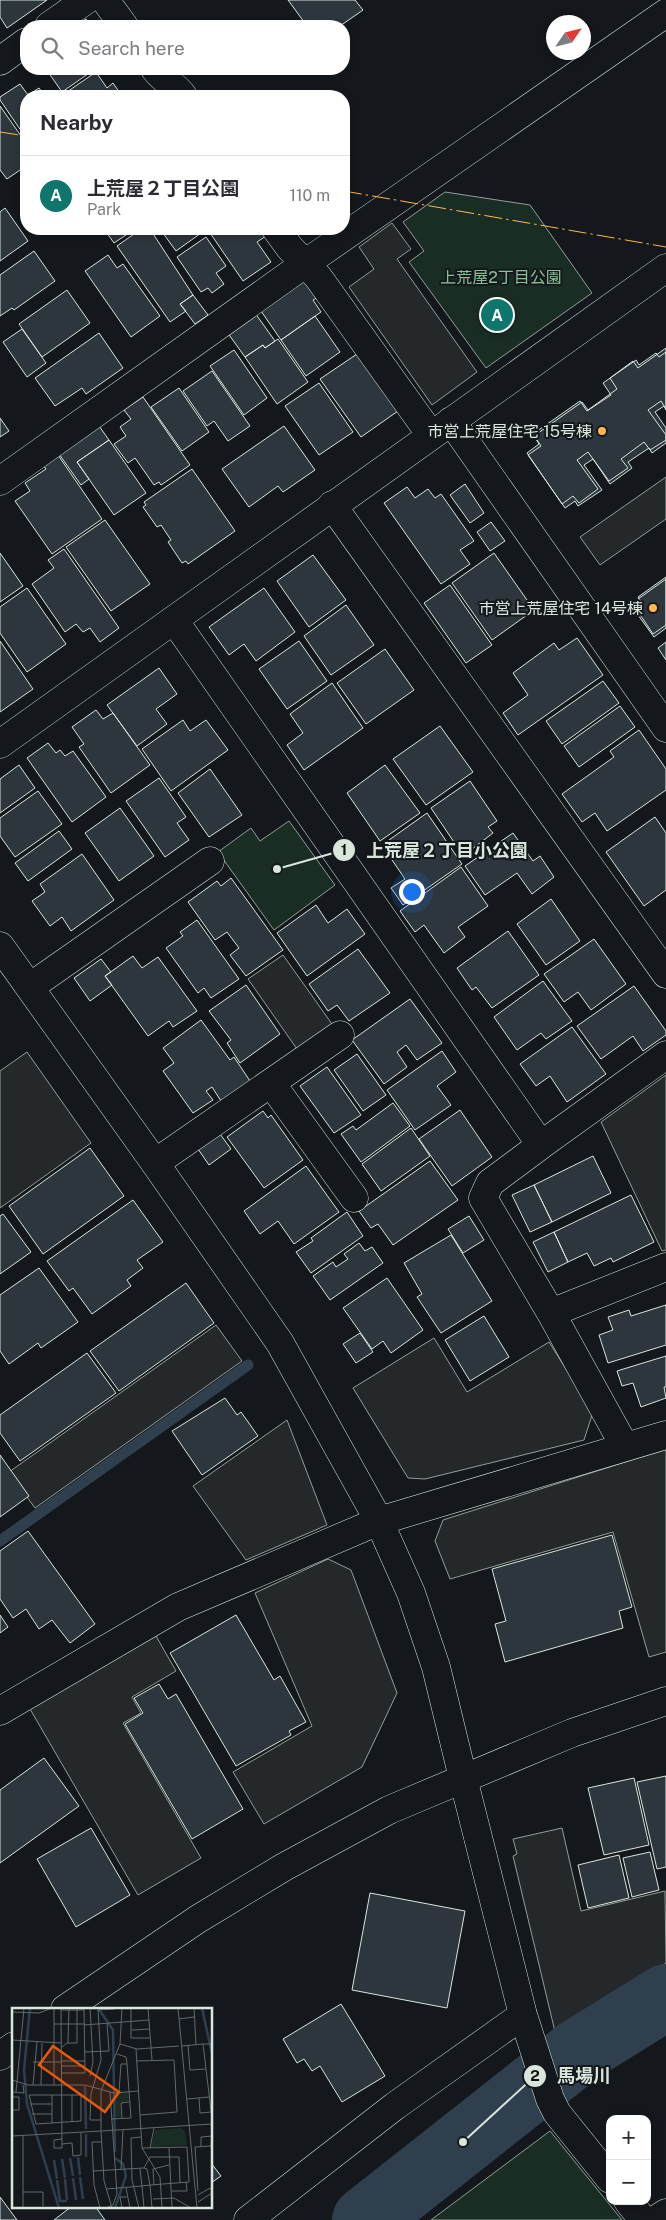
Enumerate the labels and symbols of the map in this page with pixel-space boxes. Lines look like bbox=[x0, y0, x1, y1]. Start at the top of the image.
north arrow bbox=[546, 15, 591, 60]
park label: 上荒屋2丁目公園 bbox=[440, 268, 562, 287]
pin: A bbox=[481, 296, 513, 334]
place label: 市営上荒屋住宅 15号棟 bbox=[427, 422, 592, 441]
marker: 市営上荒屋住宅 15号棟 bbox=[596, 425, 608, 437]
place label: 市営上荒屋住宅 14号棟 bbox=[479, 599, 643, 618]
marker: 市営上荒屋住宅 14号棟 bbox=[647, 602, 659, 614]
callout: 上荒屋２丁目小公園 bbox=[331, 834, 538, 867]
text: 上荒屋２丁目小公園 bbox=[366, 840, 528, 861]
text: 1 bbox=[341, 841, 347, 858]
your location bbox=[399, 879, 425, 905]
inset map bbox=[12, 2008, 212, 2208]
callout: 馬場川 bbox=[522, 2059, 621, 2092]
text: 馬場川 bbox=[557, 2065, 611, 2086]
text: 2 bbox=[530, 2067, 540, 2084]

